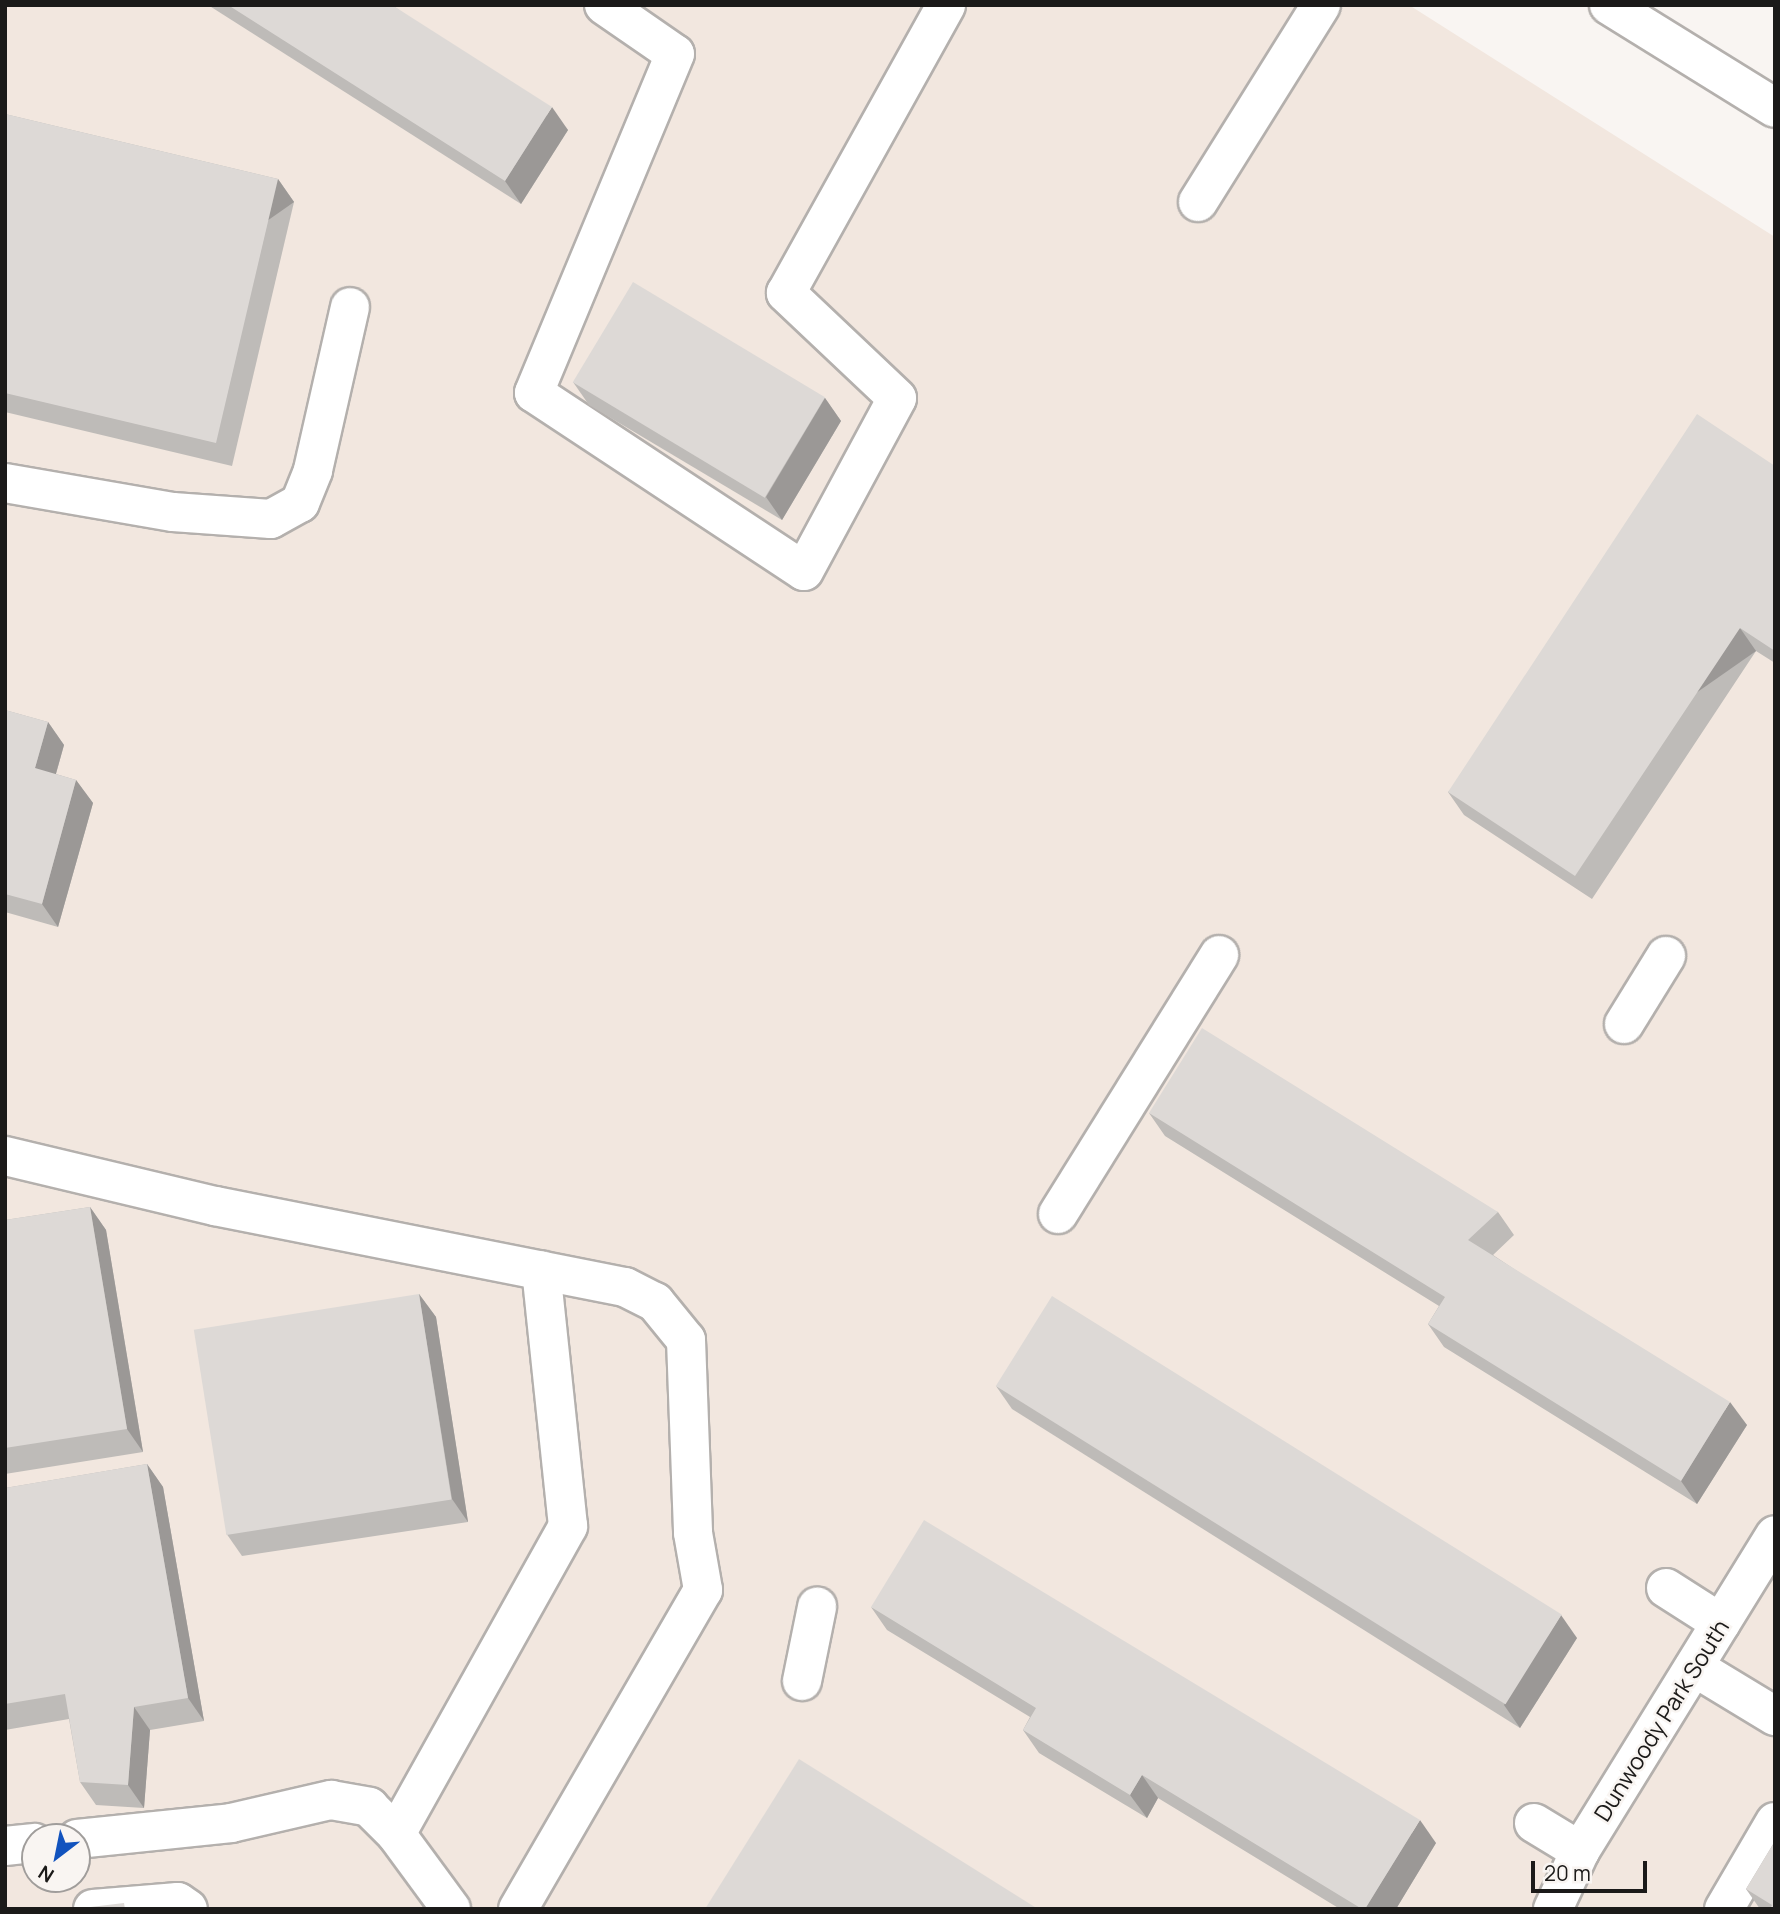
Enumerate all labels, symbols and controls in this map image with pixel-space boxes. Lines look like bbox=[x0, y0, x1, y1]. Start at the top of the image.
street label: Dunwoody Park South bbox=[1588, 1614, 1734, 1826]
north arrow bbox=[21, 1823, 91, 1893]
scale bar bbox=[1535, 1848, 1650, 1892]
text: N bbox=[33, 1859, 59, 1889]
text: 20 m bbox=[1544, 1859, 1591, 1887]

